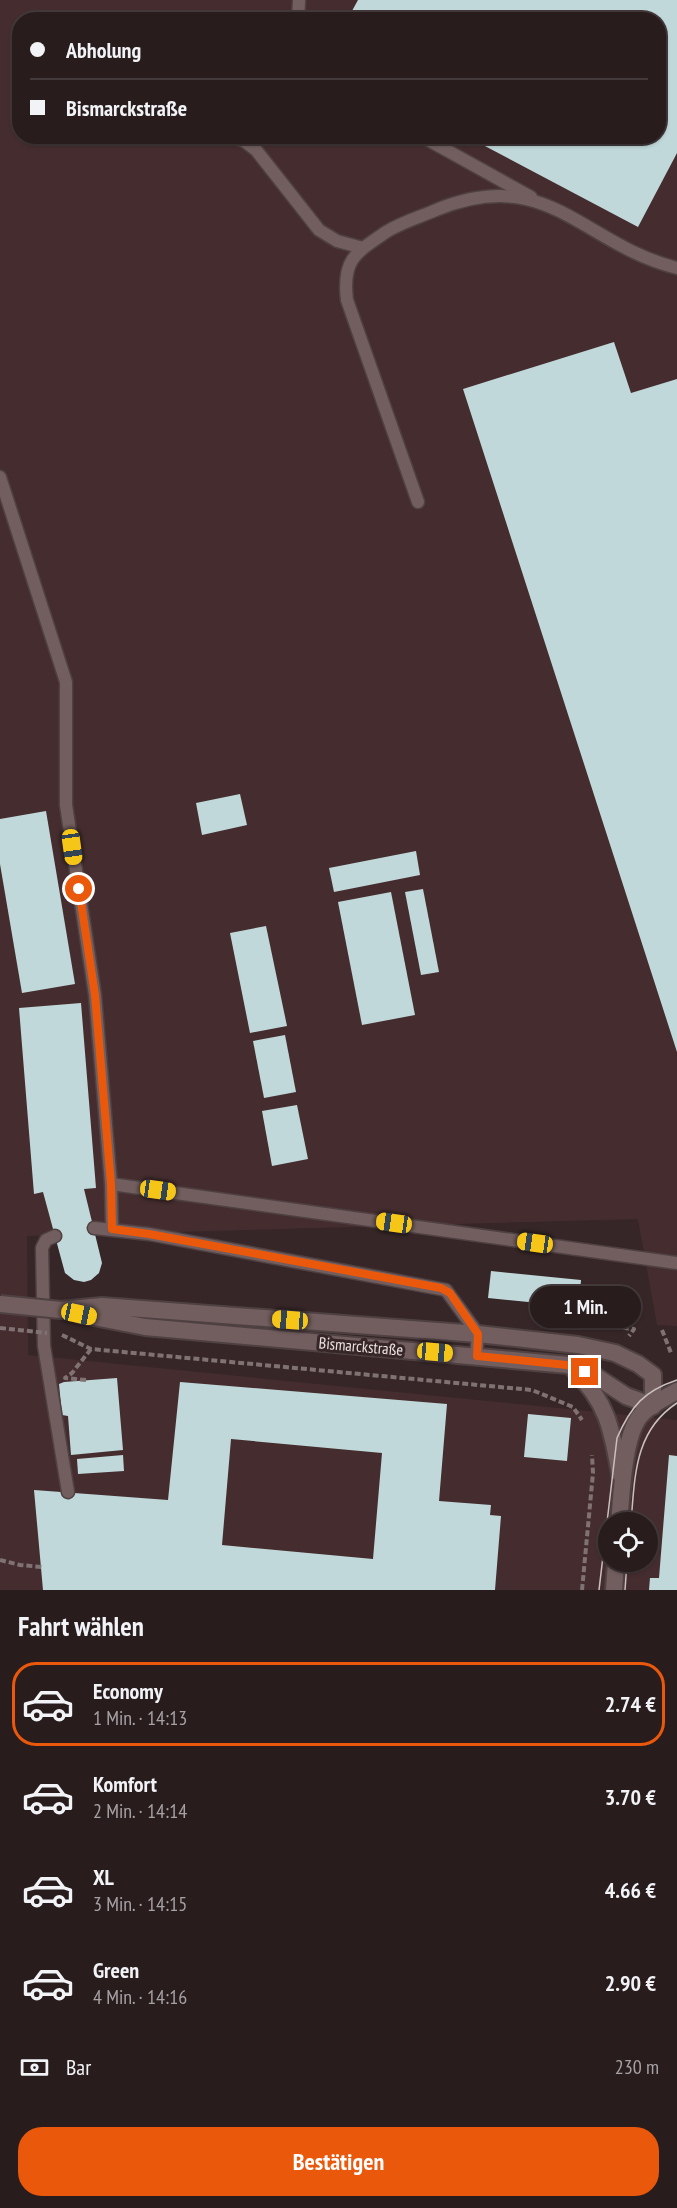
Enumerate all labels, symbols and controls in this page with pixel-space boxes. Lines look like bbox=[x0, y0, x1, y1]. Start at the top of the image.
text: Abholung bbox=[66, 36, 141, 64]
text: Bismarckstraße bbox=[66, 94, 187, 122]
car bbox=[61, 828, 83, 866]
route start bbox=[65, 875, 92, 902]
car bbox=[139, 1179, 177, 1201]
car bbox=[375, 1212, 413, 1234]
car bbox=[516, 1232, 554, 1254]
callout: 1 Min. bbox=[530, 1285, 640, 1327]
text: 1 Min. bbox=[563, 1294, 608, 1320]
car bbox=[60, 1301, 98, 1327]
car bbox=[271, 1310, 309, 1330]
street label: Bismarckstraße bbox=[318, 1332, 404, 1360]
car bbox=[416, 1341, 454, 1363]
route end bbox=[571, 1358, 598, 1385]
map controls bbox=[598, 1512, 658, 1572]
button: locate bbox=[598, 1512, 658, 1572]
text: Fahrt wählen bbox=[18, 1609, 144, 1643]
icon: car bbox=[21, 1677, 75, 1731]
text: Economy bbox=[93, 1677, 163, 1705]
text: 2.74 € bbox=[605, 1690, 656, 1718]
text: 1 Min. · 14:13 bbox=[93, 1705, 187, 1731]
icon: car bbox=[21, 1770, 75, 1824]
text: Komfort bbox=[93, 1770, 157, 1798]
text: 3.70 € bbox=[605, 1783, 656, 1811]
text: 2 Min. · 14:14 bbox=[93, 1798, 187, 1824]
icon: car bbox=[21, 1863, 75, 1917]
text: XL bbox=[93, 1863, 114, 1891]
text: 4.66 € bbox=[605, 1876, 656, 1904]
text: 3 Min. · 14:15 bbox=[93, 1891, 187, 1917]
icon: car bbox=[21, 1956, 75, 2010]
text: Green bbox=[93, 1956, 139, 1984]
text: 2.90 € bbox=[605, 1969, 656, 1997]
text: 4 Min. · 14:16 bbox=[93, 1984, 187, 2010]
icon: cash bbox=[18, 2051, 51, 2084]
text: Bar bbox=[66, 2053, 91, 2081]
text: 230 m bbox=[615, 2054, 659, 2080]
button: Bestätigen bbox=[18, 2127, 659, 2196]

